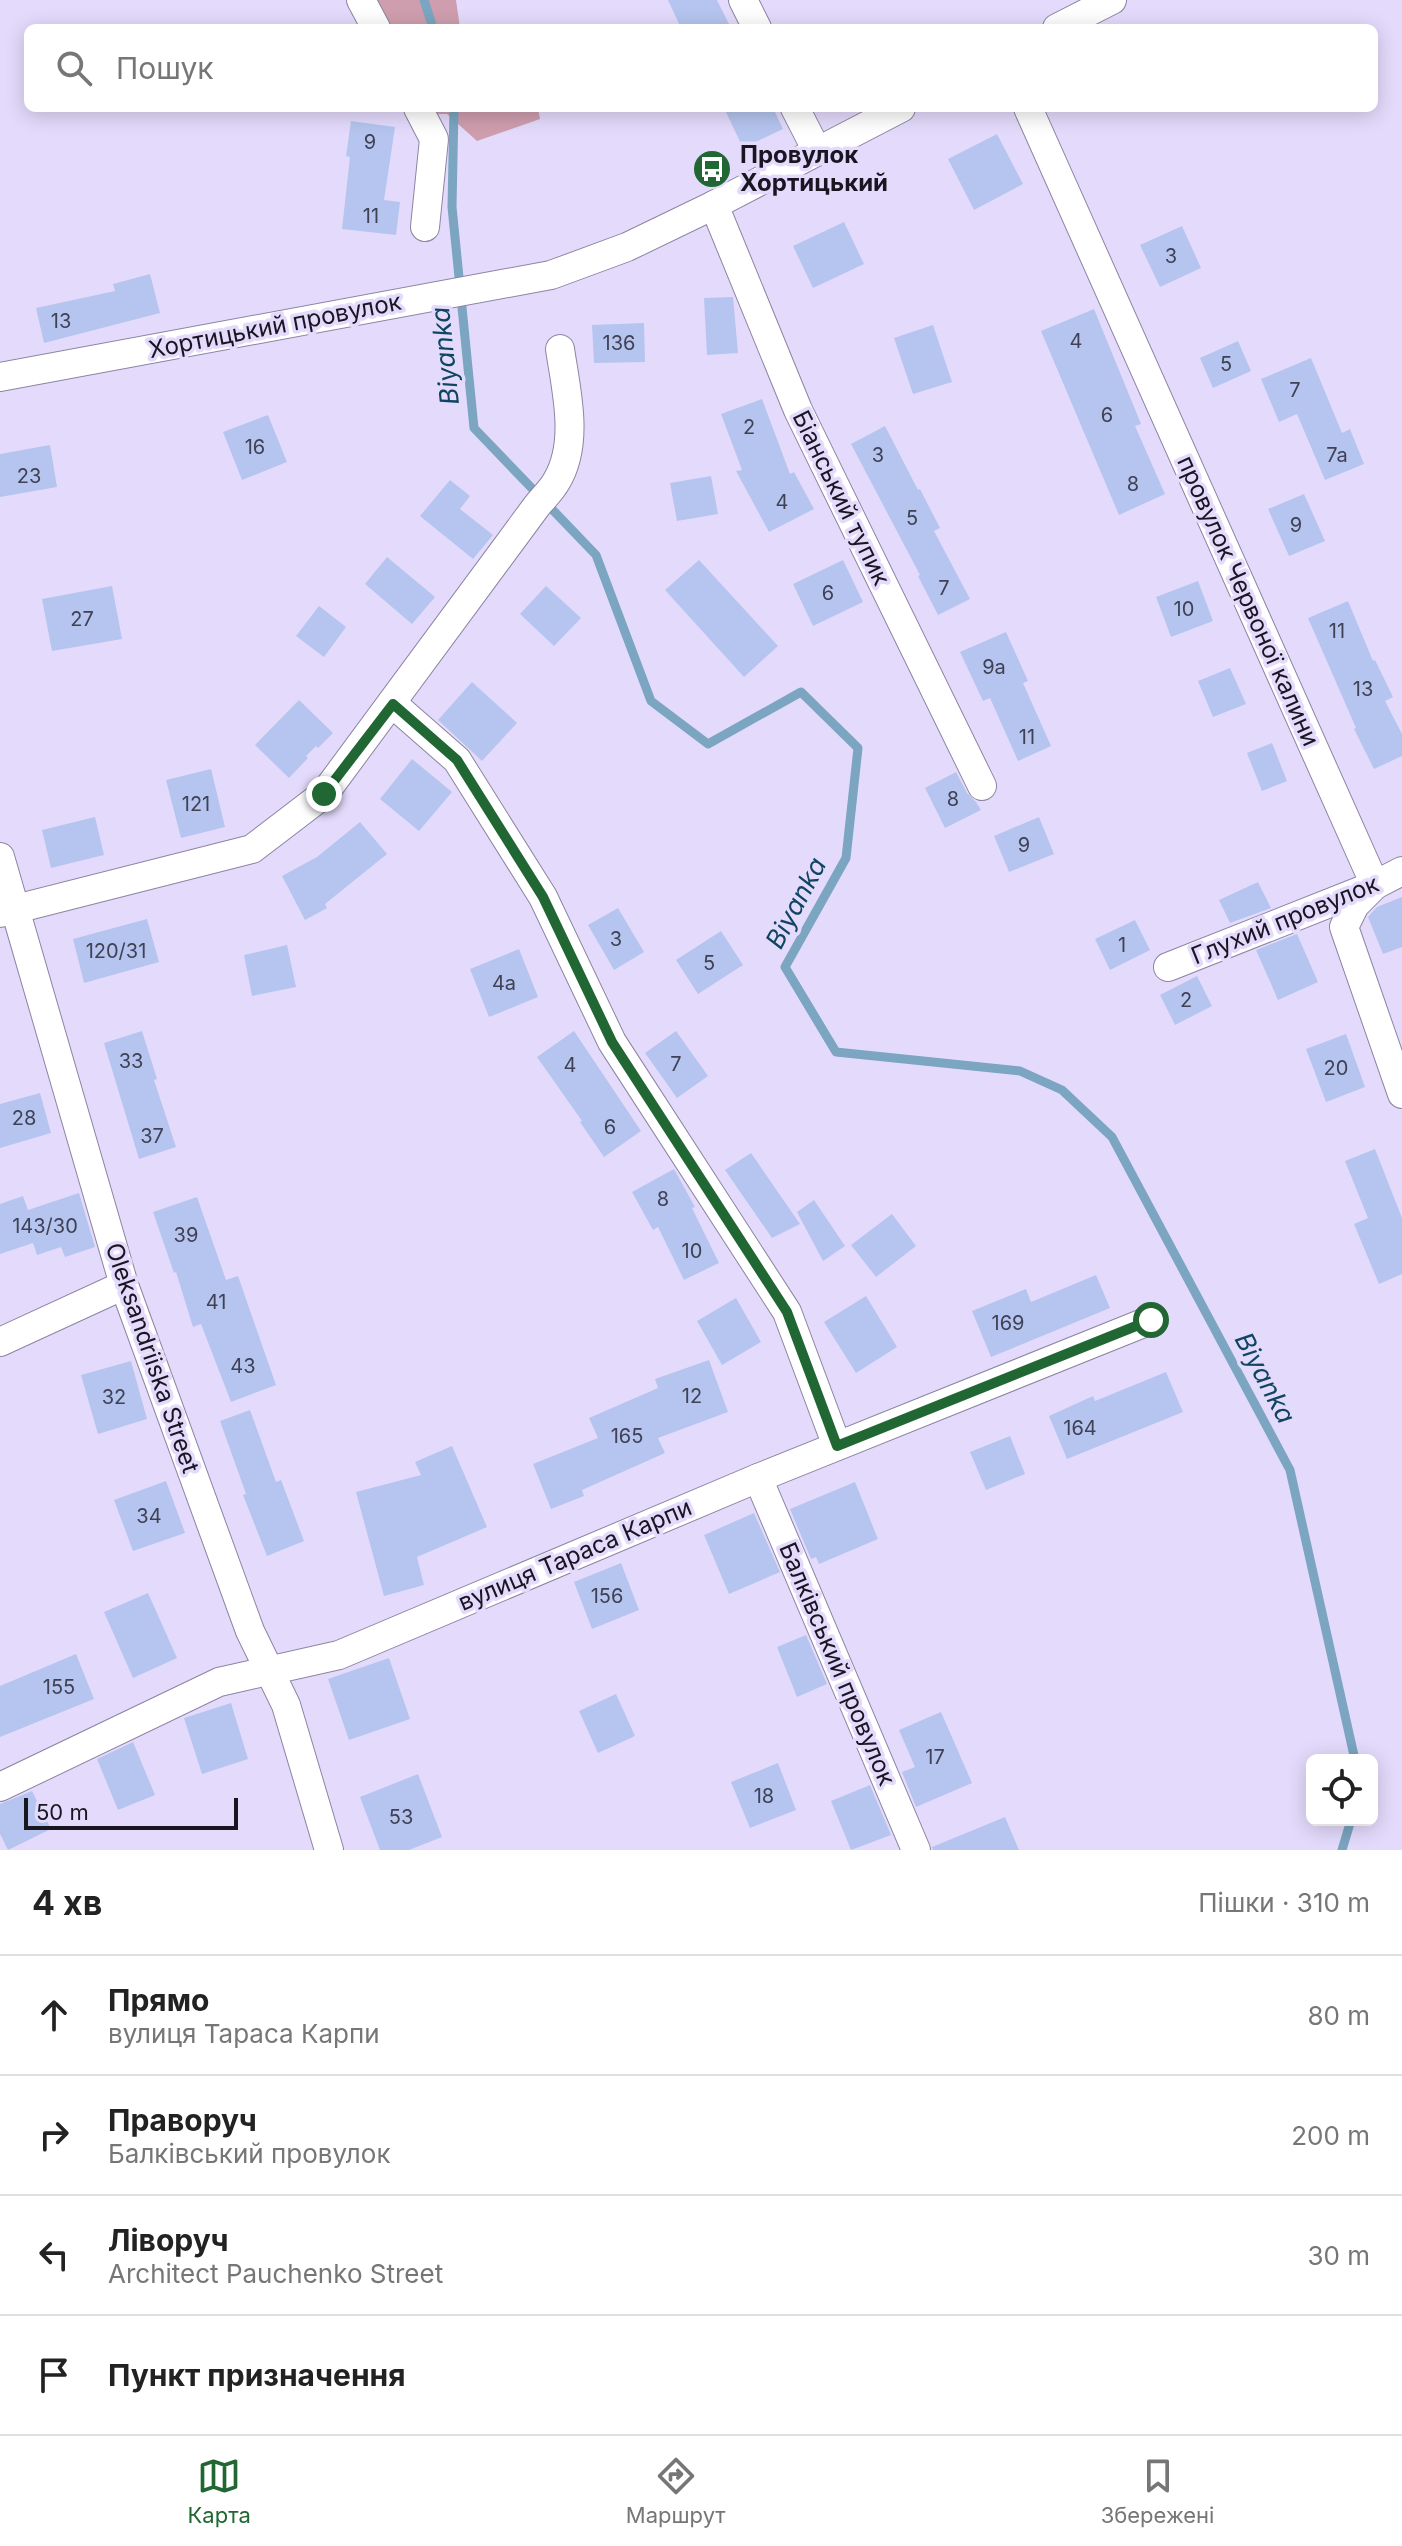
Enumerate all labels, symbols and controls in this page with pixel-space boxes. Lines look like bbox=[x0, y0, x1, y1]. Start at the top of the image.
search box bbox=[24, 24, 1378, 112]
icon: search bbox=[52, 46, 96, 90]
text: Пошук bbox=[116, 50, 214, 86]
house number: 9 bbox=[364, 130, 376, 154]
place label: Провулок Хортицький bbox=[740, 140, 888, 197]
bus stop icon: Провулок Хортицький bbox=[691, 148, 733, 190]
house number: 11 bbox=[363, 204, 379, 228]
house number: 3 bbox=[1165, 244, 1177, 268]
street label: Хортицький провулок bbox=[146, 287, 404, 364]
water label: Biyanka bbox=[424, 305, 465, 407]
house number: 13 bbox=[51, 309, 71, 333]
house number: 4 bbox=[1070, 329, 1082, 353]
house number: 136 bbox=[603, 331, 635, 355]
house number: 5 bbox=[1220, 352, 1232, 376]
house number: 7 bbox=[1289, 378, 1301, 402]
house number: 6 bbox=[1101, 403, 1113, 427]
street label: Біанський тупик bbox=[787, 406, 896, 590]
house number: 2 bbox=[743, 415, 755, 439]
house number: 16 bbox=[245, 435, 265, 459]
house number: 3 bbox=[872, 443, 884, 467]
house number: 7а bbox=[1326, 443, 1348, 467]
street label: провулок Червоної калини bbox=[1171, 451, 1326, 750]
house number: 23 bbox=[17, 464, 41, 488]
house number: 8 bbox=[1127, 472, 1139, 496]
house number: 4 bbox=[776, 490, 788, 514]
house number: 5 bbox=[906, 506, 918, 530]
house number: 9 bbox=[1290, 513, 1302, 537]
house number: 7 bbox=[938, 576, 950, 600]
house number: 6 bbox=[822, 581, 834, 605]
house number: 10 bbox=[1174, 597, 1194, 621]
house number: 27 bbox=[70, 607, 94, 631]
house number: 11 bbox=[1329, 619, 1345, 643]
house number: 9а bbox=[982, 655, 1006, 679]
house number: 13 bbox=[1353, 677, 1373, 701]
house number: 11 bbox=[1019, 725, 1035, 749]
route end bbox=[306, 776, 342, 812]
house number: 8 bbox=[947, 787, 959, 811]
house number: 121 bbox=[182, 792, 210, 816]
house number: 9 bbox=[1018, 833, 1030, 857]
water label: Biyanka bbox=[759, 852, 832, 953]
street label: Глухий провулок bbox=[1187, 869, 1383, 970]
house number: 3 bbox=[610, 927, 622, 951]
house number: 1 bbox=[1118, 933, 1126, 957]
house number: 120/31 bbox=[86, 939, 146, 963]
house number: 5 bbox=[703, 951, 715, 975]
house number: 4а bbox=[492, 971, 516, 995]
house number: 2 bbox=[1180, 988, 1192, 1012]
house number: 33 bbox=[119, 1049, 143, 1073]
house number: 7 bbox=[670, 1052, 682, 1076]
house number: 4 bbox=[564, 1053, 576, 1077]
house number: 20 bbox=[1324, 1056, 1348, 1080]
house number: 28 bbox=[12, 1106, 36, 1130]
house number: 6 bbox=[604, 1115, 616, 1139]
house number: 37 bbox=[140, 1124, 164, 1148]
house number: 8 bbox=[657, 1187, 669, 1211]
house number: 143/30 bbox=[12, 1214, 78, 1238]
house number: 39 bbox=[174, 1223, 198, 1247]
street label: Oleksandriiska Street bbox=[100, 1239, 205, 1477]
house number: 10 bbox=[682, 1239, 702, 1263]
house number: 41 bbox=[206, 1290, 226, 1314]
route start bbox=[1133, 1302, 1169, 1338]
house number: 169 bbox=[992, 1311, 1024, 1335]
water label: Biyanka bbox=[1229, 1327, 1302, 1429]
house number: 43 bbox=[230, 1354, 256, 1378]
house number: 12 bbox=[682, 1384, 702, 1408]
house number: 32 bbox=[102, 1385, 126, 1409]
house number: 164 bbox=[1063, 1416, 1097, 1440]
house number: 165 bbox=[611, 1424, 643, 1448]
street label: вулиця Тараса Карпи bbox=[454, 1492, 696, 1617]
house number: 34 bbox=[136, 1504, 162, 1528]
street label: Балківський провулок bbox=[773, 1538, 902, 1789]
house number: 156 bbox=[591, 1584, 623, 1608]
house number: 155 bbox=[43, 1675, 75, 1699]
house number: 17 bbox=[925, 1745, 945, 1769]
map controls bbox=[1306, 1754, 1378, 1826]
button: locate bbox=[1306, 1754, 1378, 1826]
house number: 18 bbox=[754, 1784, 774, 1808]
scale bar bbox=[24, 1794, 238, 1830]
text: 50 m bbox=[36, 1799, 89, 1825]
house number: 53 bbox=[389, 1805, 413, 1829]
text: 4 хв bbox=[32, 1882, 102, 1923]
text: Пішки · 310 m bbox=[1198, 1887, 1370, 1918]
text: Прямо bbox=[108, 1982, 209, 2018]
icon: ahead bbox=[32, 1993, 76, 2037]
text: 80 m bbox=[1307, 2000, 1370, 2031]
text: вулиця Тараса Карпи bbox=[108, 2018, 380, 2049]
text: Праворуч bbox=[108, 2102, 257, 2138]
icon: right bbox=[32, 2113, 76, 2157]
text: 200 m bbox=[1291, 2120, 1370, 2151]
text: Балківський провулок bbox=[108, 2138, 391, 2169]
text: Ліворуч bbox=[108, 2222, 228, 2258]
icon: left bbox=[32, 2233, 76, 2277]
text: 30 m bbox=[1307, 2240, 1370, 2271]
text: Architect Pauchenko Street bbox=[108, 2258, 443, 2289]
icon: arrive bbox=[32, 2353, 76, 2397]
text: Пункт призначення bbox=[108, 2357, 406, 2393]
tab: Карта bbox=[188, 2454, 251, 2528]
tab: Маршрут bbox=[626, 2454, 726, 2528]
tab: Збережені bbox=[1101, 2454, 1214, 2528]

